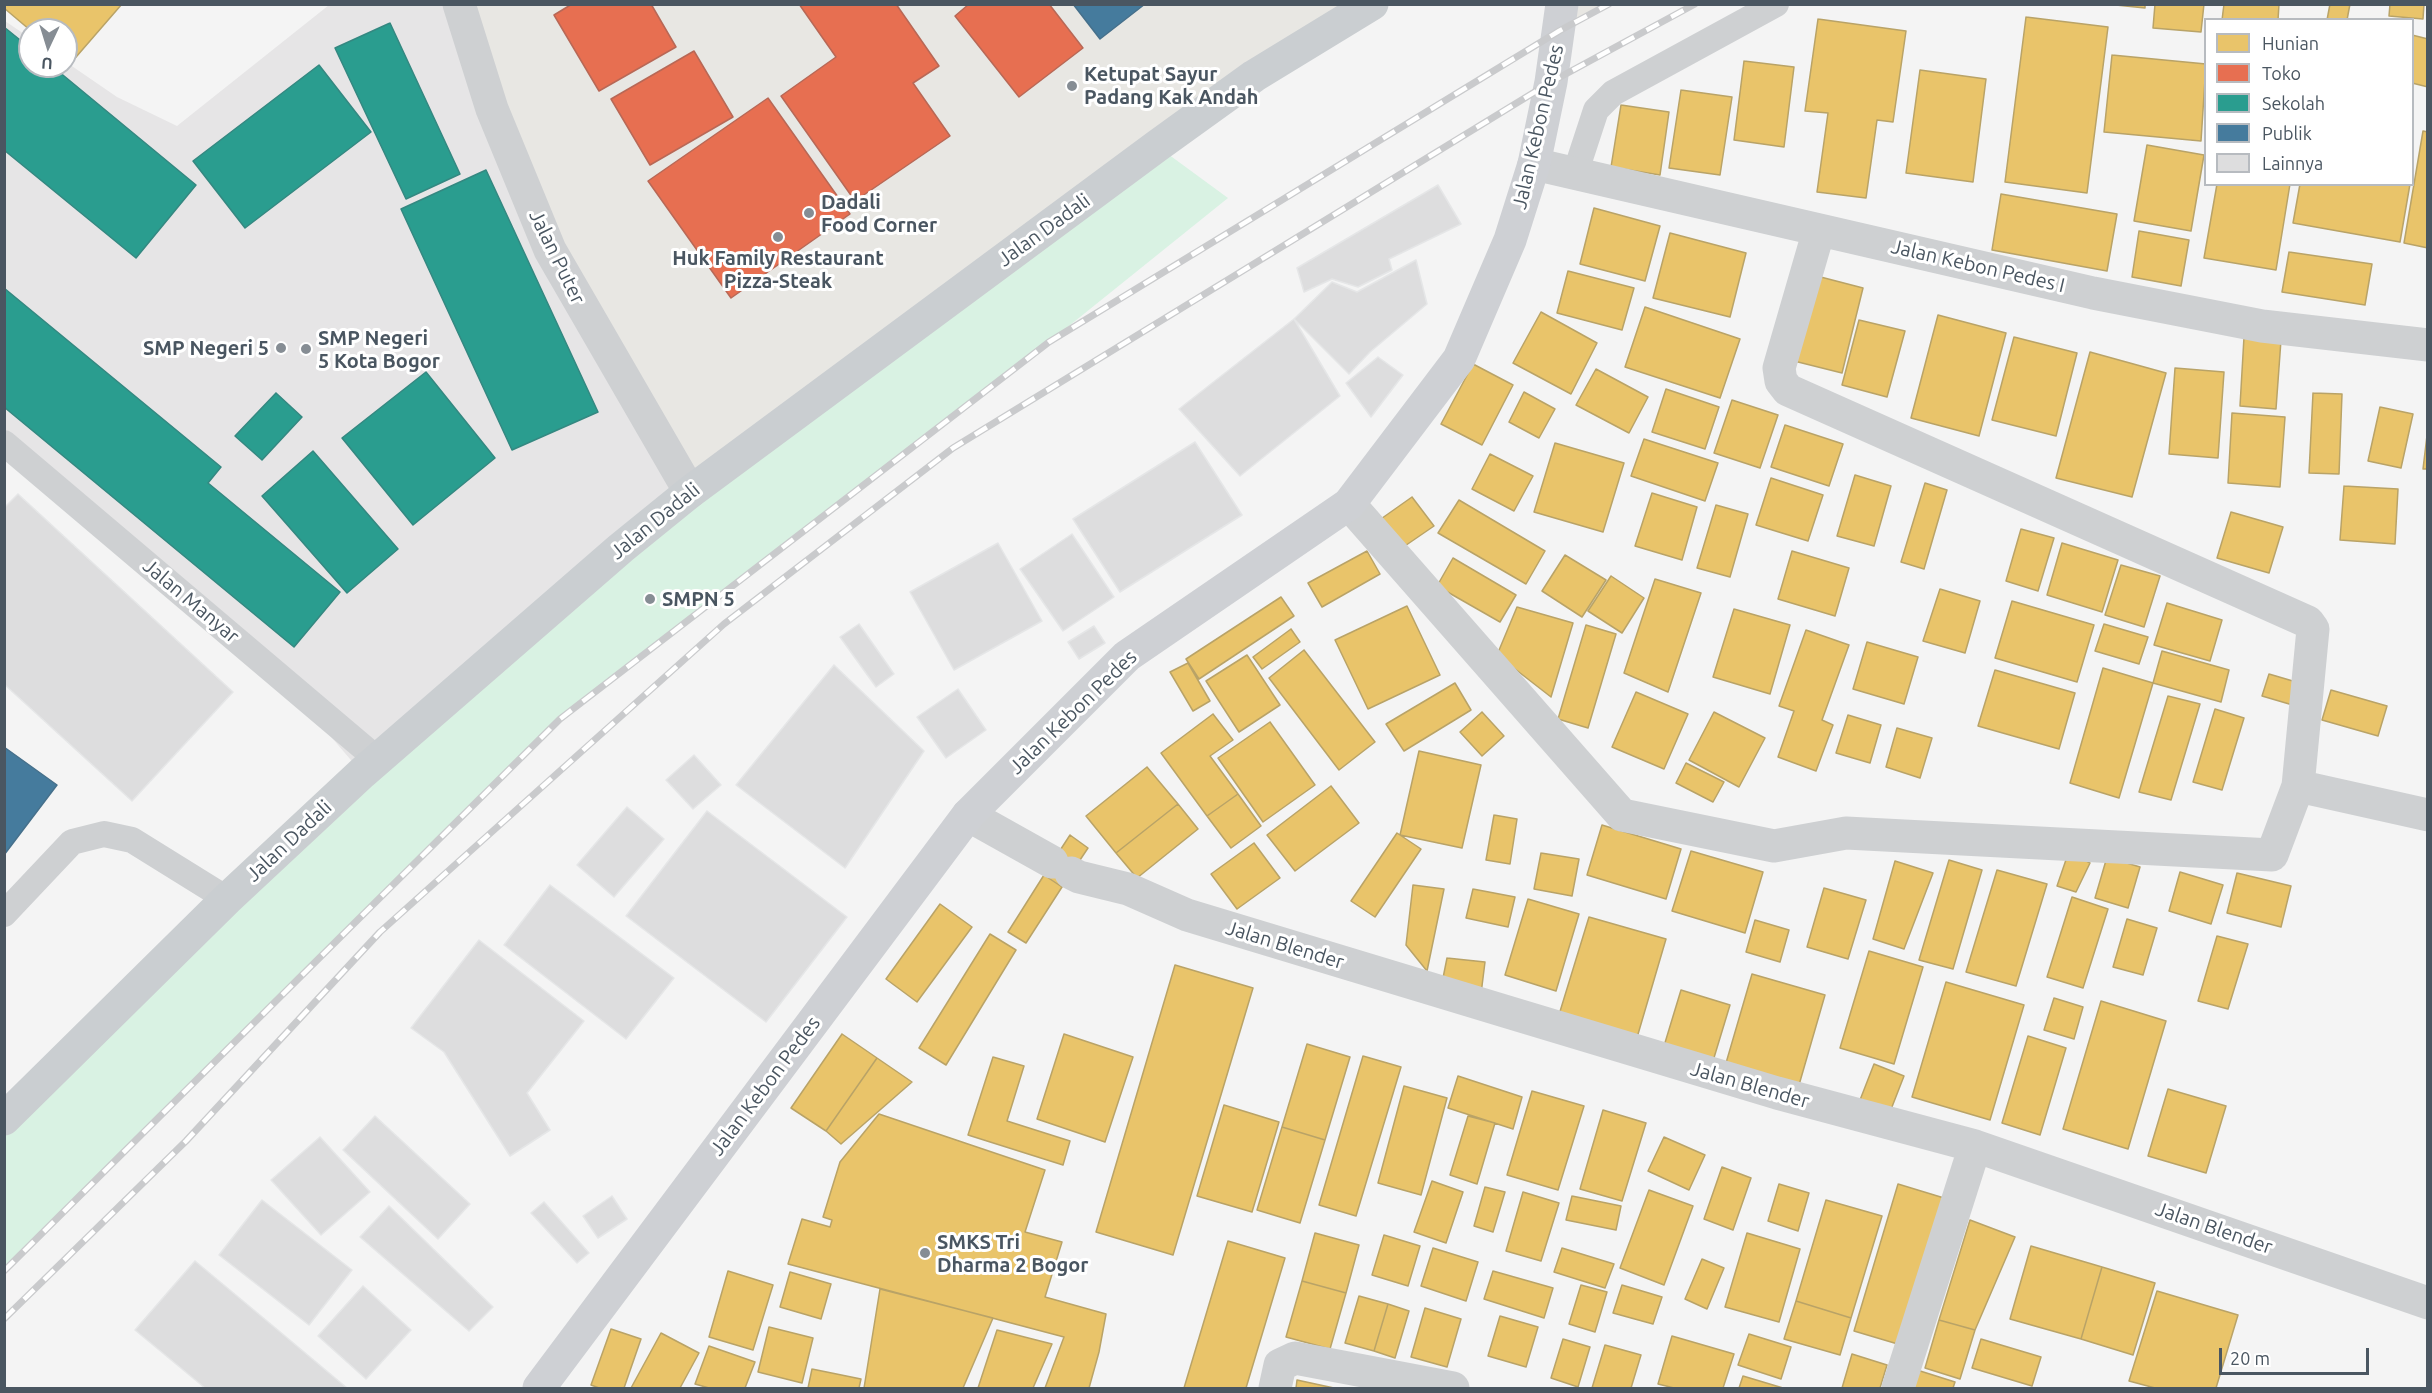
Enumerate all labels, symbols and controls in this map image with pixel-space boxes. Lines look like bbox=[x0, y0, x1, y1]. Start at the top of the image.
north arrow bbox=[18, 18, 78, 78]
legend bbox=[2204, 18, 2414, 186]
text: Hunian bbox=[2262, 33, 2319, 53]
street label: Jalan Kebon Pedes bbox=[1507, 42, 1569, 212]
text: U bbox=[41, 55, 53, 73]
place label: Ketupat Sayur Padang Kak Andah bbox=[1084, 62, 1258, 109]
text: Toko bbox=[2262, 63, 2301, 83]
marker: Ketupat Sayur Padang Kak Andah bbox=[1065, 79, 1079, 93]
text: Sekolah bbox=[2262, 93, 2325, 113]
text: Publik bbox=[2262, 123, 2312, 143]
text: Lainnya bbox=[2262, 153, 2323, 173]
street label: Jalan Dadali bbox=[993, 189, 1095, 271]
place label: Dadali Food Corner bbox=[821, 190, 937, 237]
street label: Jalan Puter bbox=[524, 206, 590, 308]
marker: Dadali Food Corner bbox=[802, 206, 816, 220]
marker: Huk Family Restaurant Pizza-Steak bbox=[771, 230, 785, 244]
street label: Jalan Kebon Pedes I bbox=[1889, 234, 2067, 298]
place label: Huk Family Restaurant Pizza-Steak bbox=[672, 246, 884, 293]
place label: SMP Negeri 5 Kota Bogor bbox=[318, 326, 440, 373]
place label: SMP Negeri 5 bbox=[143, 336, 269, 360]
marker: SMP Negeri 5 bbox=[274, 341, 288, 355]
marker: SMP Negeri 5 Kota Bogor bbox=[299, 342, 313, 356]
street label: Jalan Dadali bbox=[605, 478, 705, 564]
street label: Jalan Manyar bbox=[138, 554, 244, 648]
place label: SMPN 5 bbox=[662, 587, 735, 611]
marker: SMPN 5 bbox=[643, 592, 657, 606]
street label: Jalan Kebon Pedes bbox=[1004, 645, 1142, 779]
street label: Jalan Dadali bbox=[241, 795, 337, 887]
street label: Jalan Blender bbox=[1223, 916, 1347, 974]
street label: Jalan Kebon Pedes bbox=[705, 1012, 825, 1160]
street label: Jalan Blender bbox=[1688, 1057, 1812, 1113]
street label: Jalan Blender bbox=[2152, 1197, 2276, 1259]
place label: SMKS Tri Dharma 2 Bogor bbox=[937, 1230, 1089, 1277]
marker: SMKS Tri Dharma 2 Bogor bbox=[918, 1246, 932, 1260]
scale bar bbox=[2222, 1336, 2372, 1374]
text: 20 m bbox=[2230, 1348, 2270, 1368]

